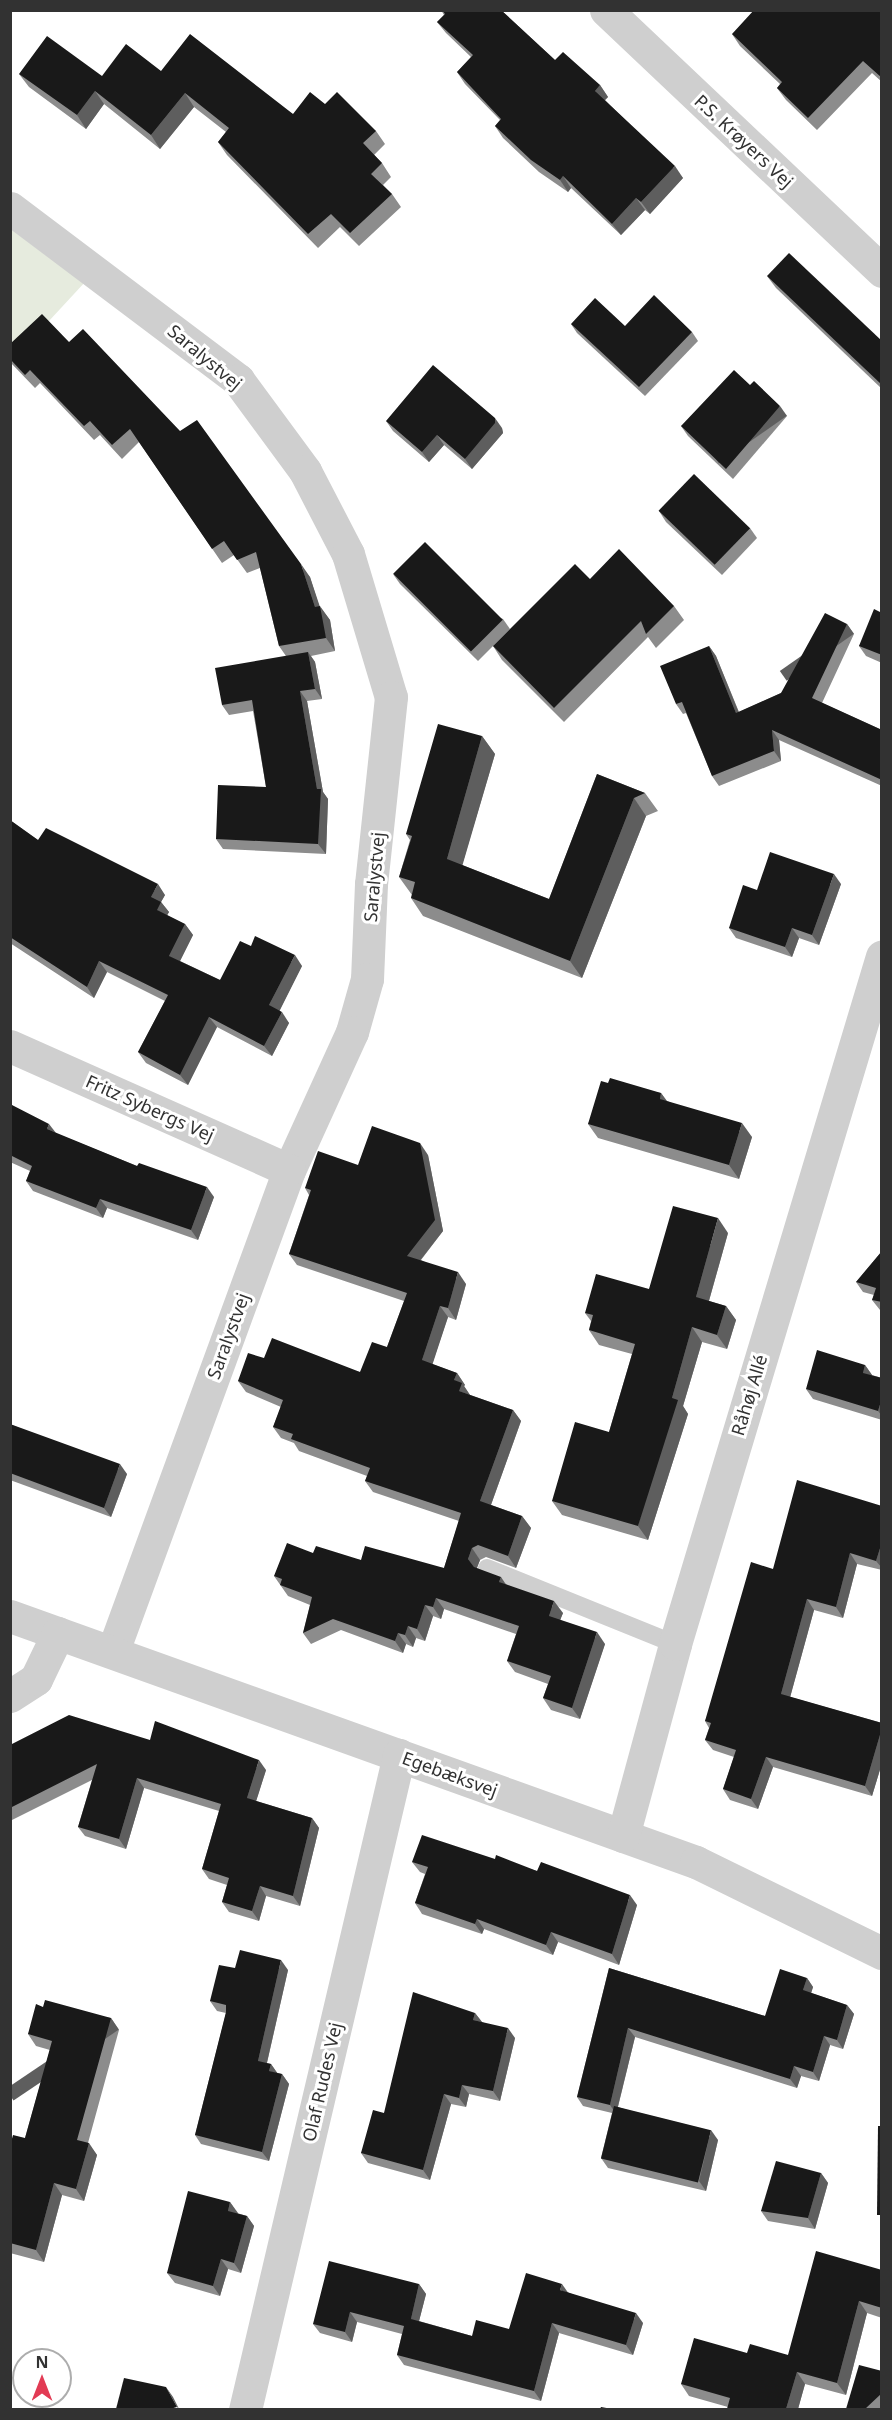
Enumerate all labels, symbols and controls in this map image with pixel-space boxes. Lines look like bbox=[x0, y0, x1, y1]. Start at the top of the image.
street label: P.S. Krøyers Vej bbox=[690, 90, 798, 192]
street label: Saralystvej bbox=[164, 320, 246, 394]
street label: Saralystvej bbox=[359, 831, 389, 923]
street label: Fritz Sybergs Vej bbox=[82, 1070, 218, 1146]
street label: Saralystvej bbox=[202, 1290, 254, 1382]
street label: Råhøj Allé bbox=[726, 1352, 772, 1438]
street label: Egebæksvej bbox=[399, 1747, 501, 1801]
street label: Olaf Rudes Vej bbox=[298, 2020, 346, 2144]
north arrow bbox=[12, 2348, 72, 2408]
text: N bbox=[35, 2351, 49, 2373]

